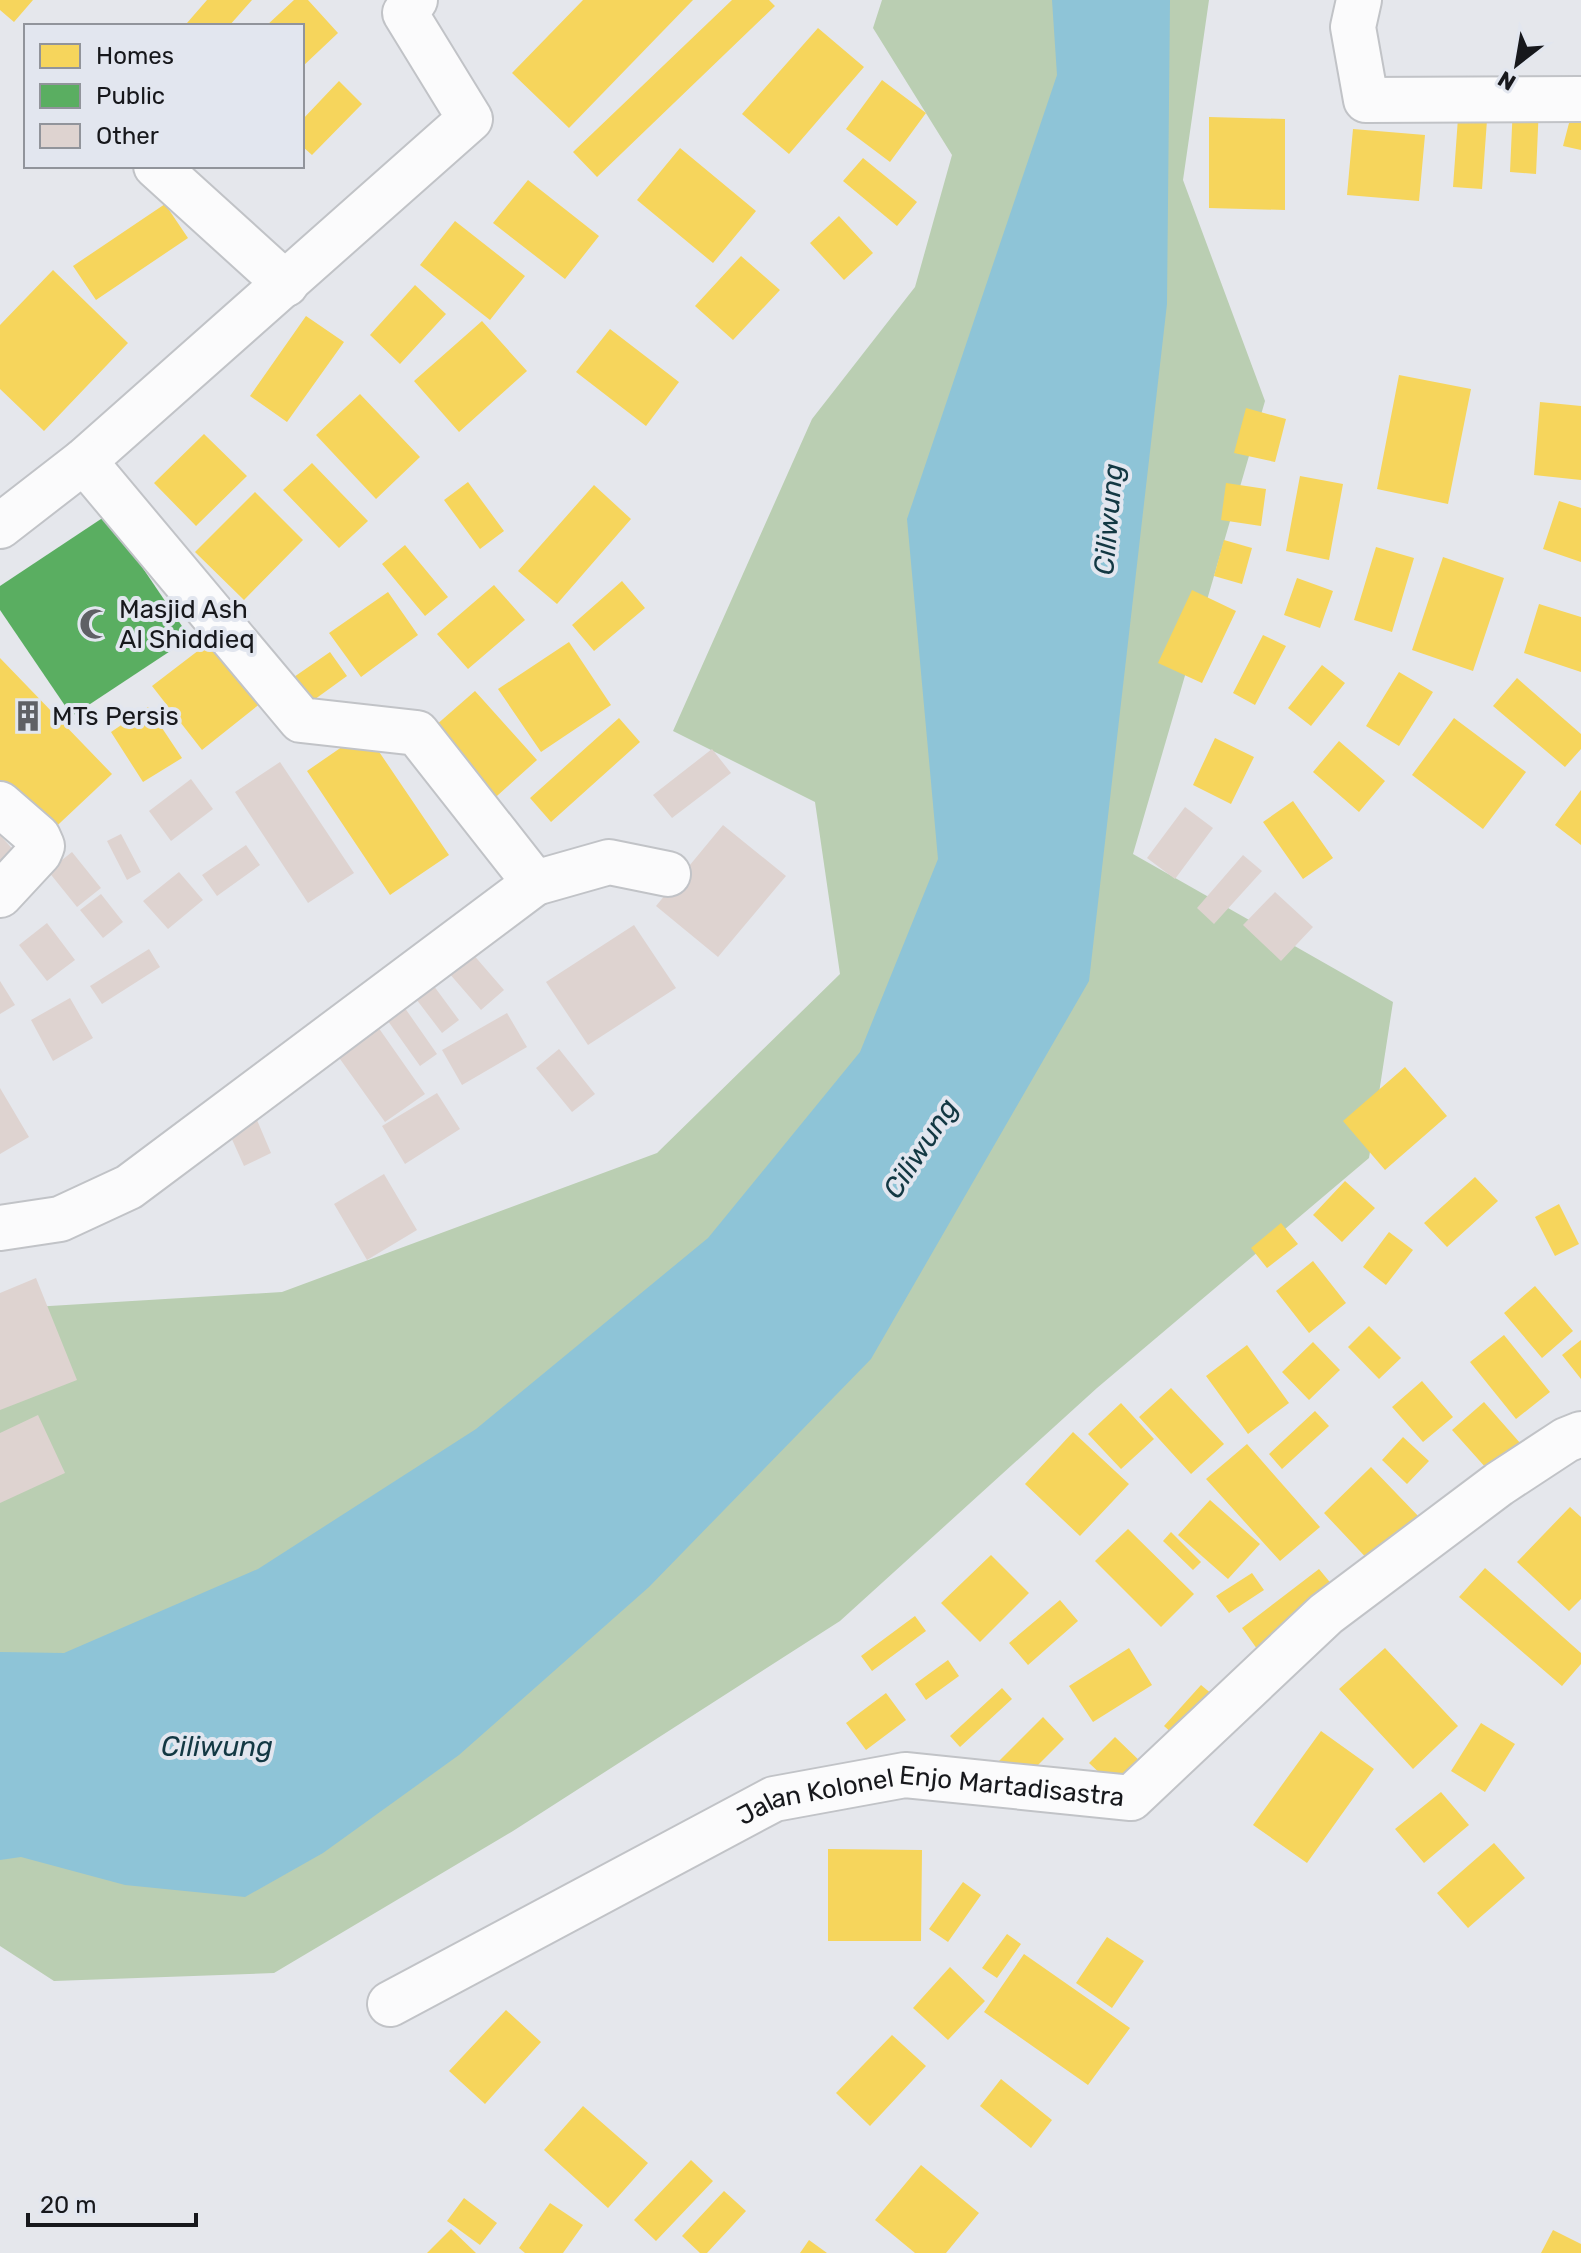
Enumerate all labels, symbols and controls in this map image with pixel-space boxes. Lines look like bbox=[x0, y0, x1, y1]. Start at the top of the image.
legend bbox=[24, 24, 304, 168]
north arrow bbox=[1477, 24, 1557, 104]
text: Homes bbox=[96, 42, 174, 70]
text: N bbox=[1493, 65, 1521, 96]
text: Public bbox=[96, 82, 165, 110]
text: Other bbox=[96, 122, 159, 150]
water label: Ciliwung bbox=[1087, 462, 1130, 576]
place label: Masjid Ash Al Shiddieq bbox=[119, 594, 255, 655]
mosque icon: Masjid Ash Al Shiddieq bbox=[78, 607, 112, 641]
building icon: MTs Persis bbox=[11, 699, 45, 733]
place label: MTs Persis bbox=[52, 701, 179, 732]
water label: Ciliwung bbox=[876, 1092, 965, 1204]
water label: Ciliwung bbox=[161, 1730, 273, 1763]
street label: Jalan Kolonel Enjo Martadisastra bbox=[732, 1760, 1126, 1832]
scale bar bbox=[28, 2177, 196, 2227]
text: 20 m bbox=[40, 2191, 97, 2219]

